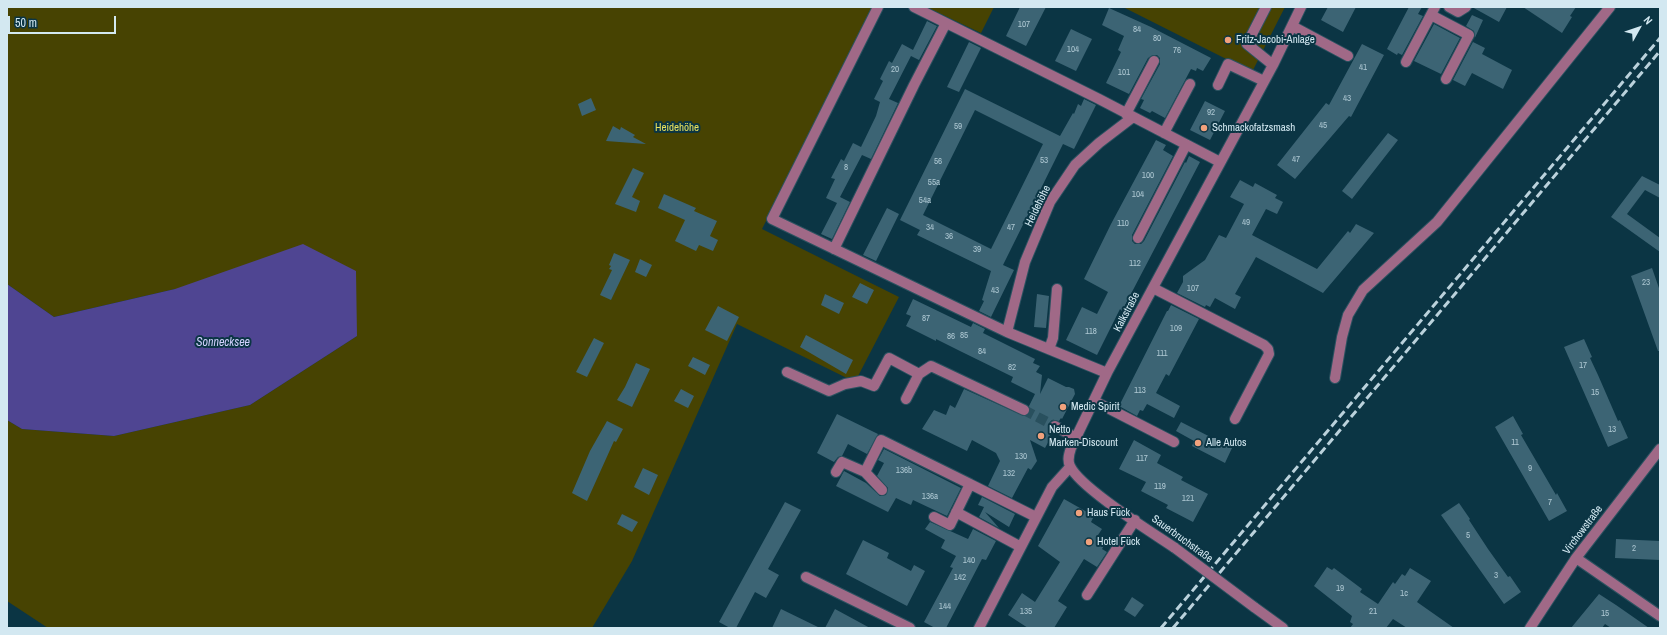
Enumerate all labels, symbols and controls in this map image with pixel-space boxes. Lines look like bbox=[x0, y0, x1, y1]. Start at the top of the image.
scale bar bbox=[10, 8, 118, 34]
north arrow bbox=[1619, 8, 1659, 48]
text: N bbox=[1641, 13, 1656, 27]
text: 50 m bbox=[15, 15, 37, 31]
house number: 107 bbox=[1018, 20, 1030, 30]
house number: 84 bbox=[1133, 25, 1141, 35]
place label: Fritz-Jacobi-Anlage bbox=[1236, 33, 1315, 47]
house number: 80 bbox=[1153, 34, 1161, 44]
marker: Fritz-Jacobi-Anlage bbox=[1223, 35, 1233, 45]
house number: 104 bbox=[1067, 45, 1079, 55]
house number: 76 bbox=[1173, 46, 1181, 56]
house number: 41 bbox=[1359, 63, 1367, 73]
house number: 20 bbox=[891, 65, 899, 75]
house number: 101 bbox=[1118, 68, 1130, 78]
house number: 43 bbox=[1343, 94, 1351, 104]
house number: 92 bbox=[1207, 108, 1215, 118]
park label: Heidehöhe bbox=[655, 121, 699, 135]
place label: Schmackofatzsmash bbox=[1212, 121, 1295, 135]
house number: 45 bbox=[1319, 121, 1327, 131]
house number: 59 bbox=[954, 122, 962, 132]
marker: Schmackofatzsmash bbox=[1199, 123, 1209, 133]
house number: 47 bbox=[1292, 155, 1300, 165]
house number: 53 bbox=[1040, 156, 1048, 166]
house number: 56 bbox=[934, 157, 942, 167]
house number: 8 bbox=[844, 163, 848, 173]
house number: 100 bbox=[1142, 171, 1154, 181]
house number: 55a bbox=[928, 178, 940, 188]
street label: Heidehöhe bbox=[1022, 183, 1054, 229]
house number: 104 bbox=[1132, 190, 1144, 200]
house number: 54a bbox=[919, 196, 931, 206]
house number: 49 bbox=[1242, 218, 1250, 228]
house number: 110 bbox=[1117, 219, 1129, 229]
house number: 34 bbox=[926, 223, 934, 233]
house number: 47 bbox=[1007, 223, 1015, 233]
house number: 36 bbox=[945, 232, 953, 242]
house number: 39 bbox=[973, 245, 981, 255]
house number: 112 bbox=[1129, 259, 1141, 269]
house number: 23 bbox=[1642, 278, 1650, 288]
house number: 107 bbox=[1187, 284, 1199, 294]
house number: 43 bbox=[991, 286, 999, 296]
street label: Kalkstraße bbox=[1111, 290, 1143, 334]
house number: 87 bbox=[922, 314, 930, 324]
house number: 109 bbox=[1170, 324, 1182, 334]
house number: 118 bbox=[1085, 327, 1097, 337]
house number: 85 bbox=[960, 331, 968, 341]
house number: 86 bbox=[947, 332, 955, 342]
water label: Sonnecksee bbox=[196, 336, 250, 350]
house number: 84 bbox=[978, 347, 986, 357]
house number: 111 bbox=[1156, 349, 1168, 359]
house number: 17 bbox=[1579, 361, 1587, 371]
house number: 82 bbox=[1008, 363, 1016, 373]
house number: 113 bbox=[1134, 386, 1146, 396]
house number: 15 bbox=[1591, 388, 1599, 398]
place label: Medic Spirit bbox=[1071, 400, 1120, 414]
marker: Medic Spirit bbox=[1058, 402, 1068, 412]
place label: Netto Marken-Discount bbox=[1049, 423, 1118, 449]
house number: 13 bbox=[1608, 425, 1616, 435]
marker: Netto Marken-Discount bbox=[1036, 431, 1046, 441]
place label: Alle Autos bbox=[1206, 436, 1247, 450]
marker: Alle Autos bbox=[1193, 438, 1203, 448]
house number: 11 bbox=[1511, 438, 1519, 448]
house number: 130 bbox=[1015, 452, 1027, 462]
house number: 117 bbox=[1136, 454, 1148, 464]
house number: 9 bbox=[1528, 464, 1532, 474]
house number: 136b bbox=[896, 466, 912, 476]
house number: 132 bbox=[1003, 469, 1015, 479]
house number: 119 bbox=[1154, 482, 1166, 492]
house number: 136a bbox=[922, 492, 938, 502]
house number: 121 bbox=[1182, 494, 1194, 504]
house number: 7 bbox=[1548, 498, 1552, 508]
street label: Virchowstraße bbox=[1560, 503, 1606, 557]
place label: Haus Fück bbox=[1087, 506, 1130, 520]
marker: Haus Fück bbox=[1074, 508, 1084, 518]
street label: Sauerbruchstraße bbox=[1149, 512, 1215, 566]
house number: 5 bbox=[1466, 531, 1470, 541]
place label: Hotel Fück bbox=[1097, 535, 1140, 549]
marker: Hotel Fück bbox=[1084, 537, 1094, 547]
house number: 2 bbox=[1632, 544, 1636, 554]
house number: 140 bbox=[963, 556, 975, 566]
house number: 3 bbox=[1494, 571, 1498, 581]
house number: 142 bbox=[954, 573, 966, 583]
house number: 19 bbox=[1336, 584, 1344, 594]
house number: 1c bbox=[1400, 589, 1408, 599]
house number: 144 bbox=[939, 602, 951, 612]
house number: 135 bbox=[1020, 607, 1032, 617]
house number: 21 bbox=[1369, 607, 1377, 617]
house number: 15 bbox=[1601, 609, 1609, 619]

